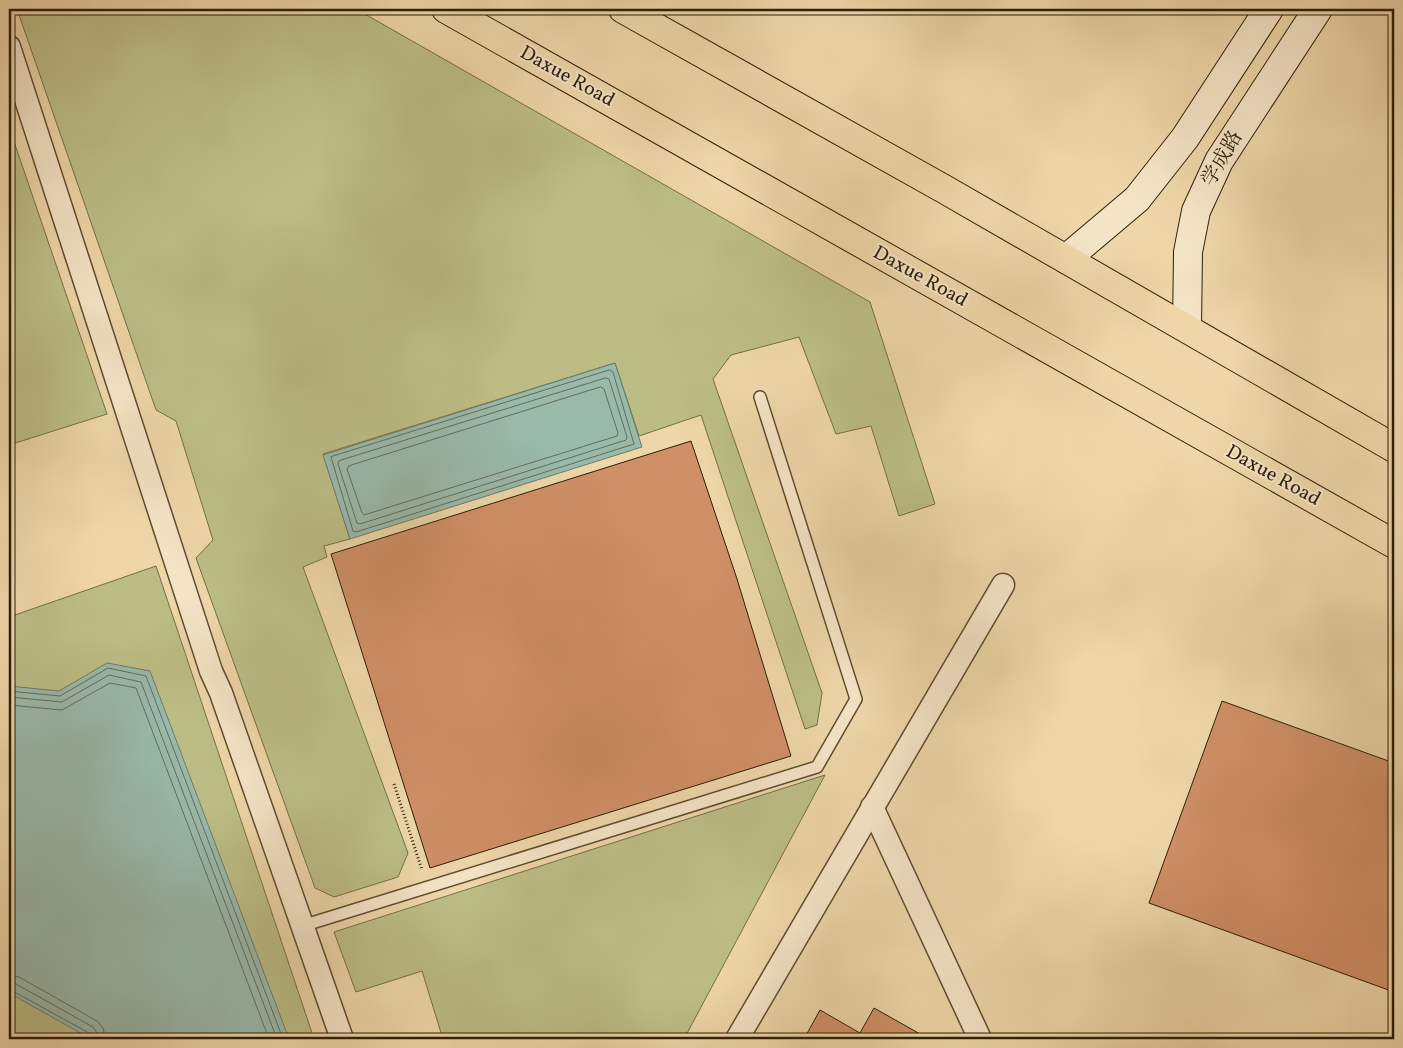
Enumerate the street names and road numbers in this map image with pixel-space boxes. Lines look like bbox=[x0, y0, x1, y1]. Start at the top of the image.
street label: Daxue Road bbox=[514, 39, 620, 115]
street label: 学成路 bbox=[1196, 126, 1250, 192]
street label: Daxue Road bbox=[867, 239, 973, 315]
street label: Daxue Road bbox=[1220, 438, 1326, 514]

